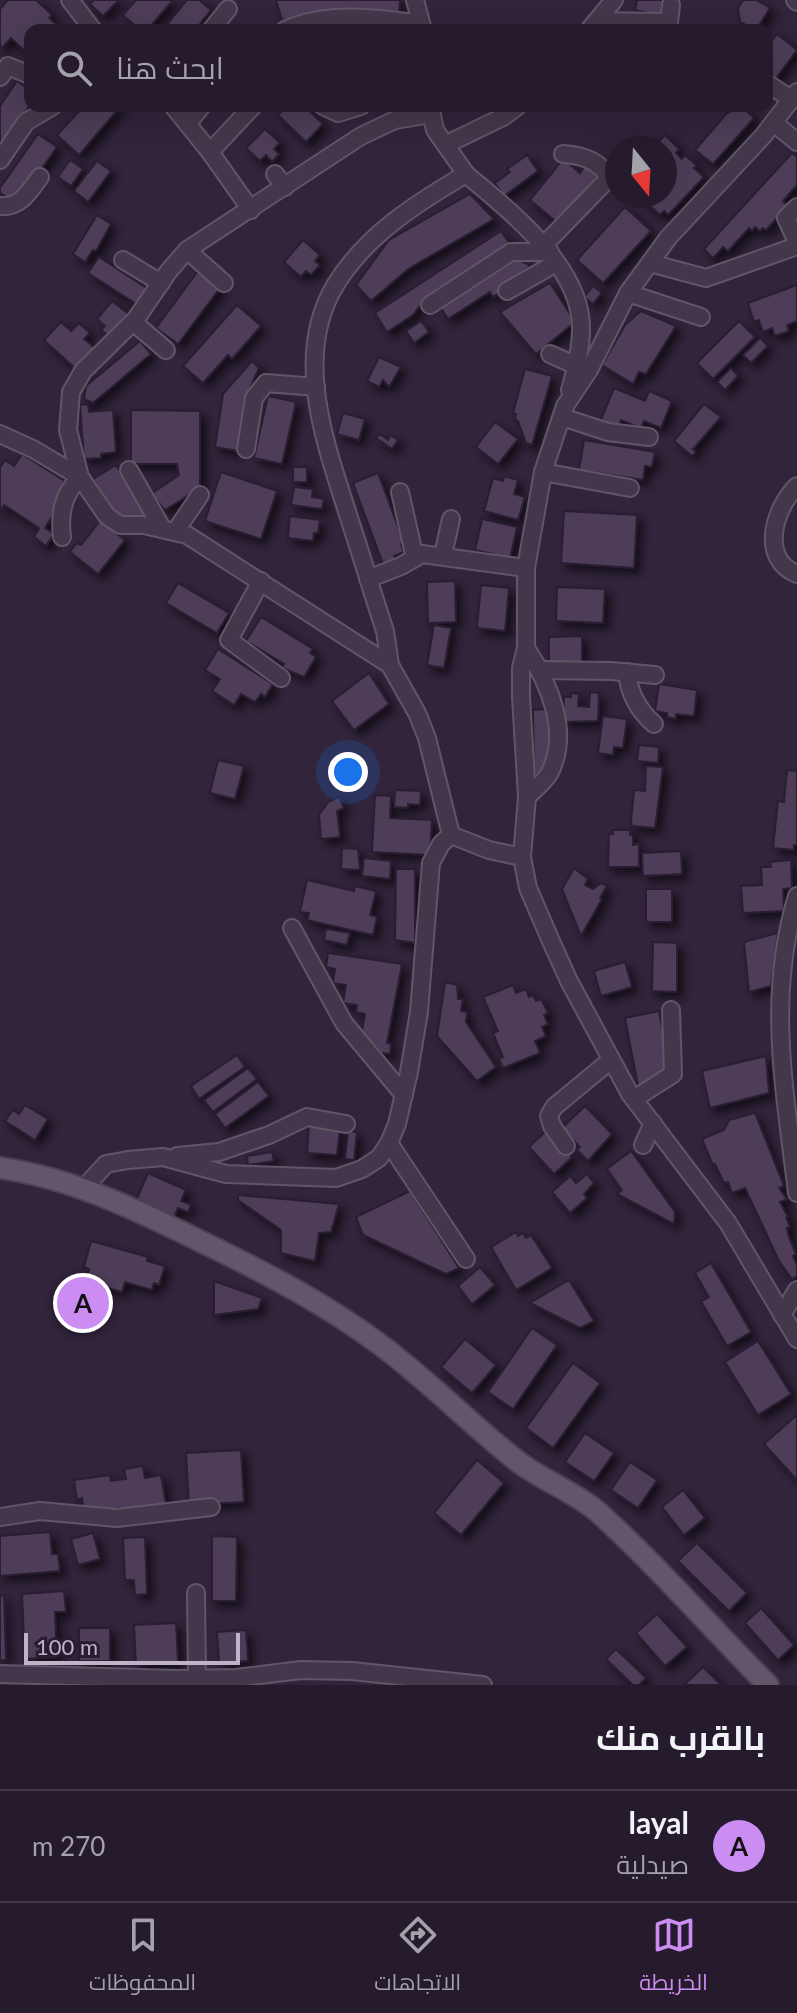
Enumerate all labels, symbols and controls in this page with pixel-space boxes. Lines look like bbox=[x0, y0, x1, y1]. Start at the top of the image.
search box bbox=[24, 24, 773, 112]
icon: search bbox=[52, 46, 96, 90]
text: ابحث هنا bbox=[116, 49, 224, 85]
north arrow bbox=[605, 136, 677, 208]
your location bbox=[328, 752, 368, 792]
pin: A bbox=[57, 1273, 109, 1333]
scale bar bbox=[24, 1629, 240, 1665]
text: 100 m bbox=[36, 1633, 98, 1660]
text: بالقرب منك bbox=[596, 1716, 765, 1757]
text: layal bbox=[629, 1804, 689, 1840]
text: 270 m bbox=[32, 1830, 105, 1862]
text: A bbox=[730, 1830, 748, 1862]
text: صيدلية bbox=[616, 1848, 689, 1880]
tab: المحفوظات bbox=[89, 1913, 196, 2003]
tab: الاتجاهات bbox=[374, 1913, 461, 2003]
tab: الخريطة bbox=[639, 1913, 708, 2003]

